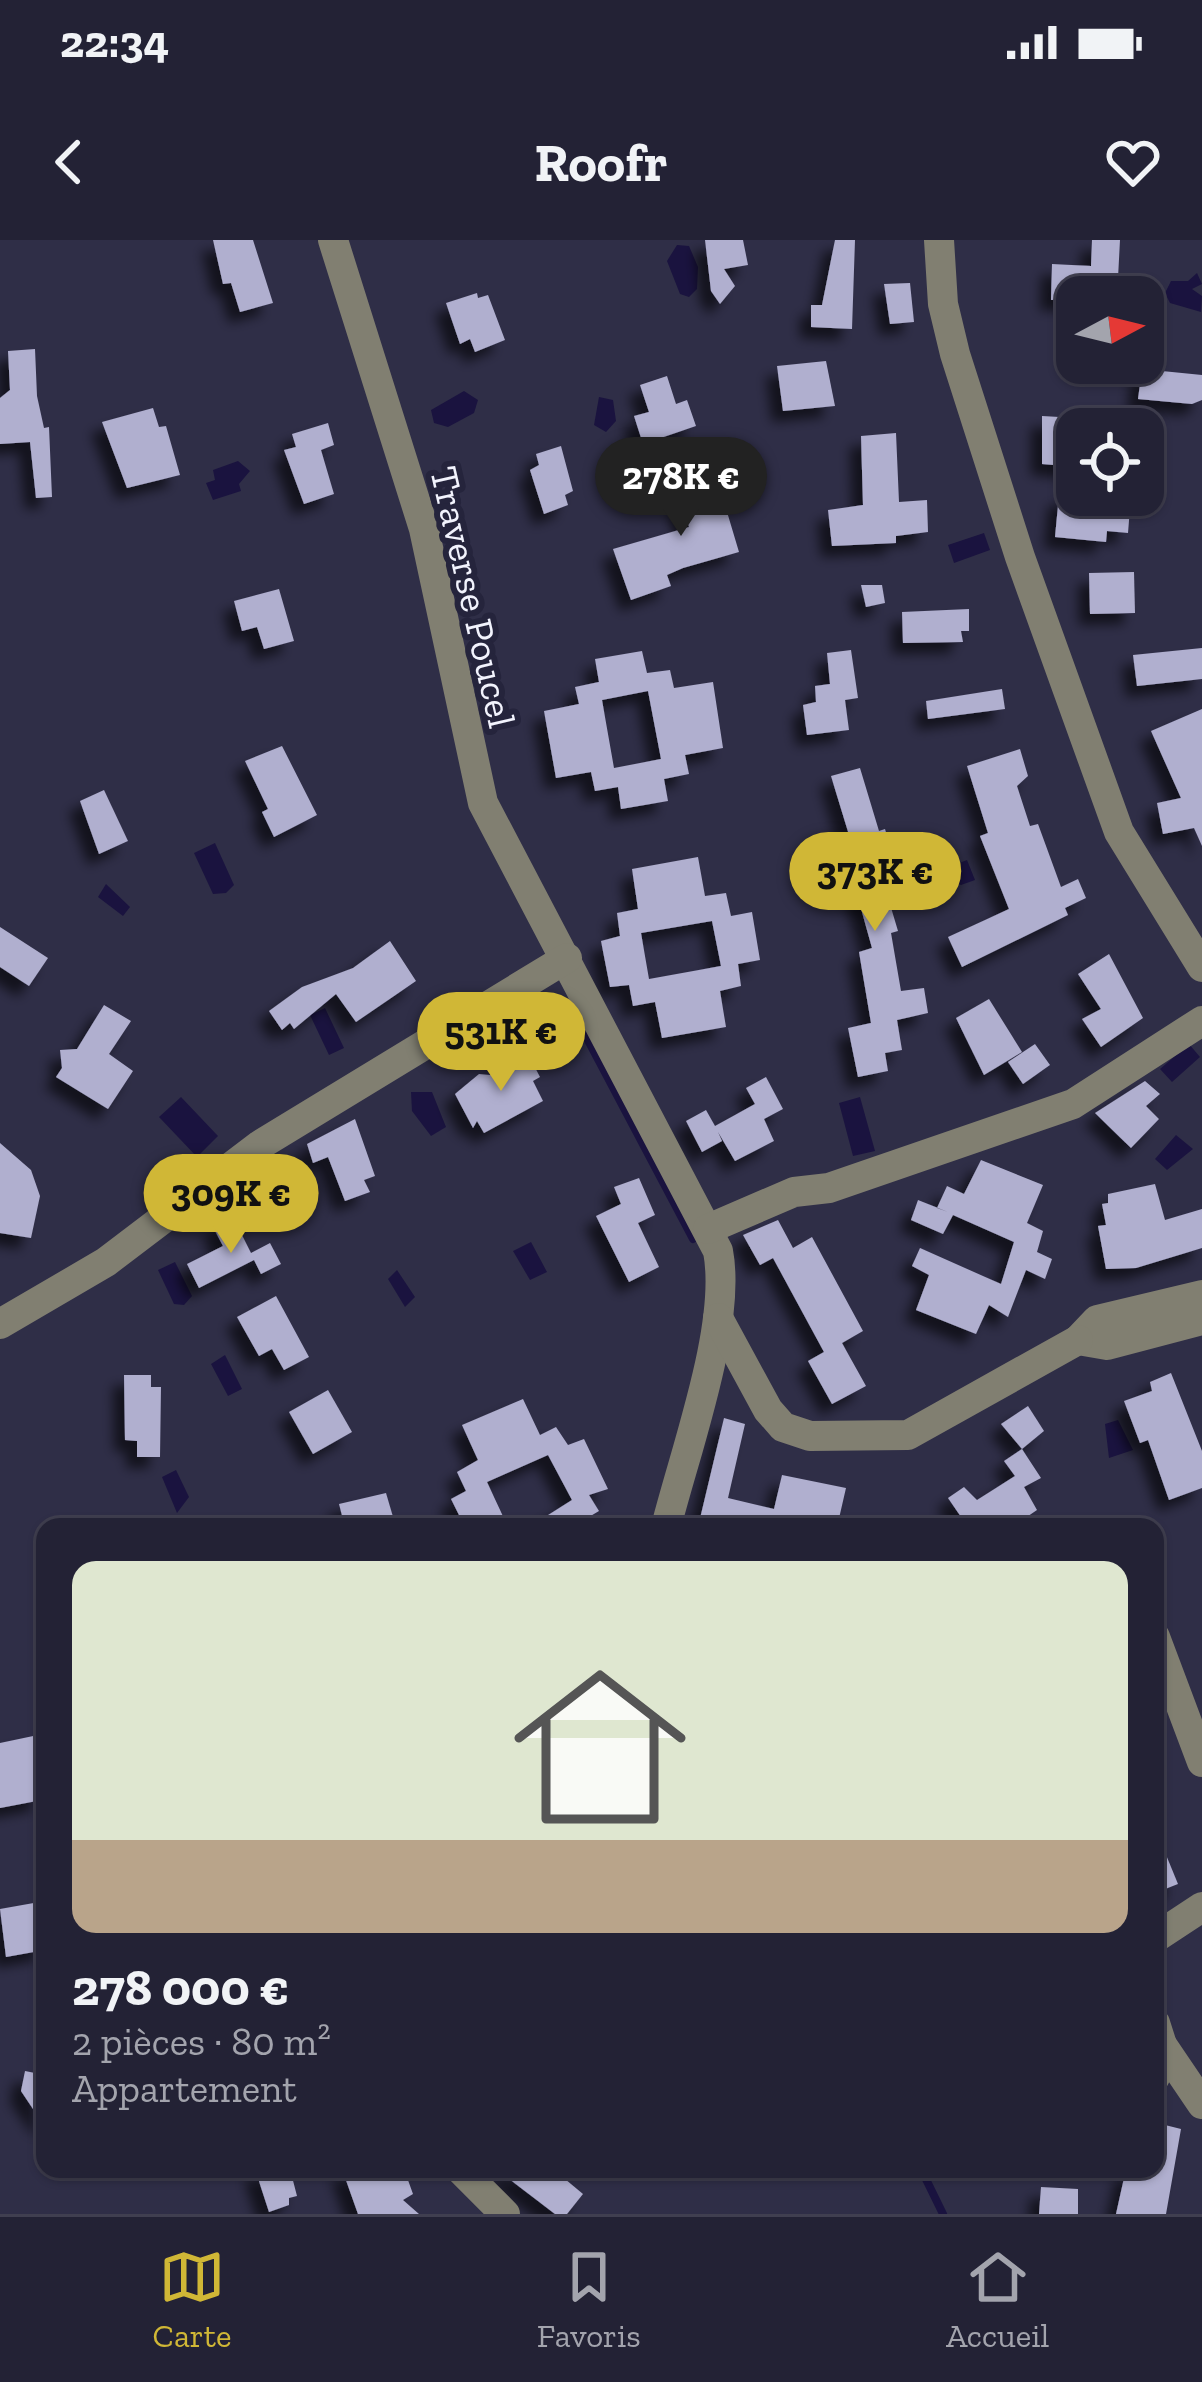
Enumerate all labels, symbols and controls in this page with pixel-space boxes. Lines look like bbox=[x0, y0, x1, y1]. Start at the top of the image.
text: 22:34 bbox=[60, 15, 169, 69]
icon: back bbox=[36, 129, 102, 195]
icon: heart bbox=[1100, 129, 1166, 195]
text: Roofr bbox=[535, 130, 667, 195]
north arrow bbox=[1056, 276, 1164, 384]
map controls bbox=[1056, 276, 1164, 516]
button: locate bbox=[1056, 408, 1164, 516]
pin: 278K € bbox=[583, 437, 779, 539]
text: 278K € bbox=[622, 452, 740, 499]
street label: Traverse Poucel bbox=[420, 462, 526, 732]
pin: 373K € bbox=[777, 832, 973, 934]
text: 373K € bbox=[816, 847, 934, 894]
pin: 531K € bbox=[403, 992, 599, 1094]
text: 531K € bbox=[444, 1007, 558, 1054]
pin: 309K € bbox=[133, 1154, 329, 1256]
text: 309K € bbox=[171, 1169, 291, 1216]
icon: home bbox=[492, 1639, 708, 1855]
text: 278 000 € bbox=[72, 1957, 290, 2018]
text: 2 pièces · 80 m² bbox=[72, 2018, 331, 2065]
text: Appartement bbox=[72, 2065, 297, 2112]
tab: Carte bbox=[153, 2244, 231, 2355]
tab: Favoris bbox=[537, 2244, 641, 2355]
tab: Accueil bbox=[946, 2244, 1049, 2355]

